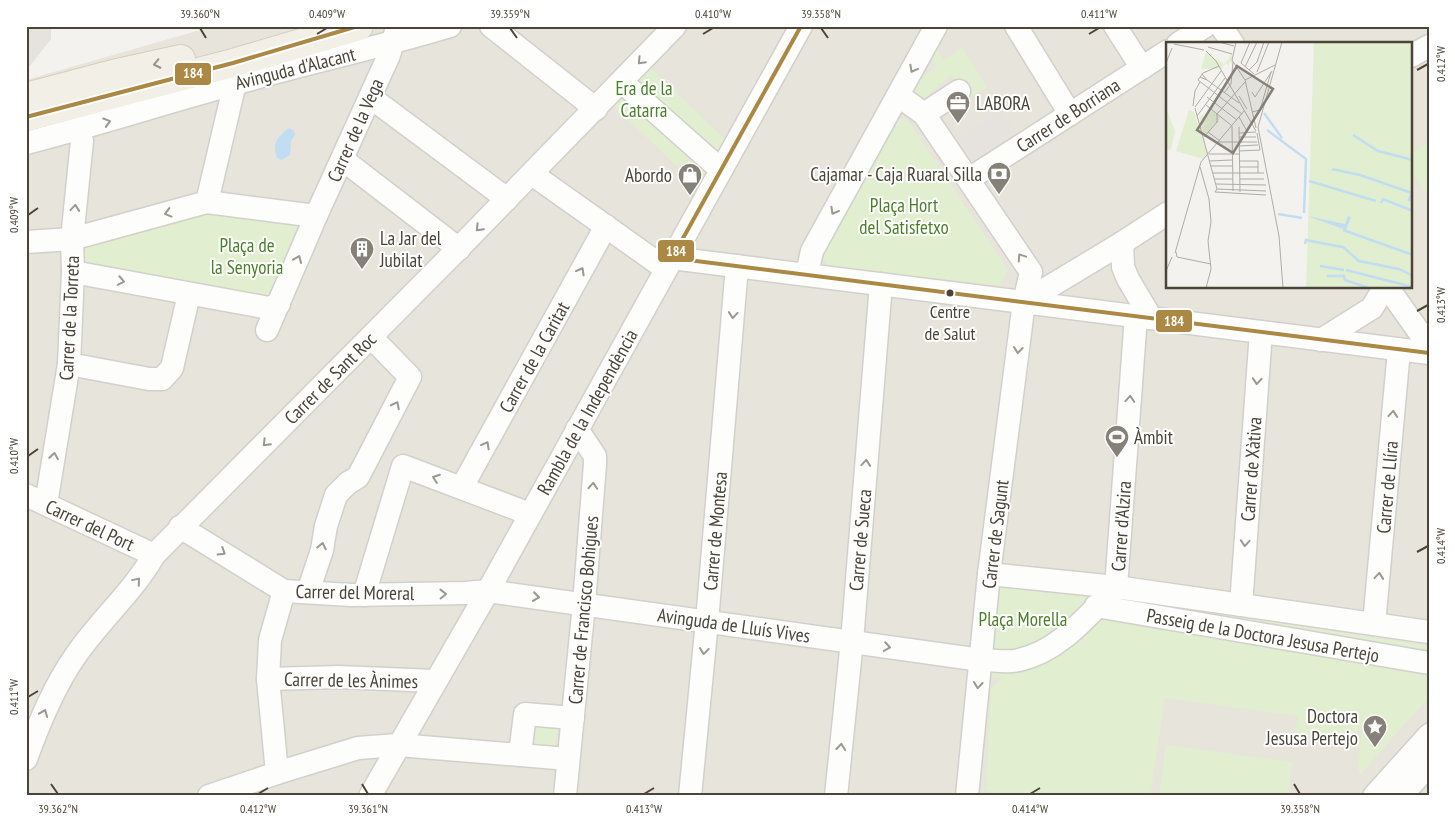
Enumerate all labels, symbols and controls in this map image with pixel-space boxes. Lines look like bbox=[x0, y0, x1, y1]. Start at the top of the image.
text: 39.360°N bbox=[180, 6, 220, 21]
text: 0.409°W bbox=[309, 6, 345, 21]
text: 39.359°N bbox=[490, 6, 530, 21]
text: 0.410°W bbox=[695, 6, 731, 21]
text: 39.358°N bbox=[801, 6, 841, 21]
text: 0.411°W bbox=[1081, 6, 1117, 21]
street label: Avinguda d'Alacant bbox=[232, 41, 358, 95]
inset map bbox=[1166, 42, 1412, 289]
text: 0.412°W bbox=[1433, 46, 1448, 82]
one-way arrow bbox=[638, 56, 647, 65]
one-way arrow bbox=[153, 58, 162, 69]
line badge: 184 bbox=[174, 62, 212, 86]
text: 184 bbox=[183, 64, 203, 82]
one-way arrow bbox=[910, 64, 920, 73]
street label: Carrer de Borriana bbox=[1012, 73, 1124, 157]
street label: Carrer de la Vega bbox=[322, 75, 388, 185]
park label: Era de la Catarra bbox=[615, 76, 673, 122]
office icon: LABORA bbox=[945, 90, 971, 124]
place label: LABORA bbox=[976, 91, 1030, 115]
one-way arrow bbox=[102, 117, 111, 127]
bank icon: Cajamar - Caja Ruaral Silla bbox=[986, 161, 1012, 195]
shop icon: Abordo bbox=[677, 162, 703, 196]
place label: Cajamar - Caja Ruaral Silla bbox=[810, 162, 982, 186]
place label: Abordo bbox=[625, 163, 672, 187]
park label: Plaça Hort del Satisfetxo bbox=[859, 193, 949, 239]
text: 0.409°W bbox=[6, 197, 21, 233]
one-way arrow bbox=[69, 204, 80, 212]
one-way arrow bbox=[830, 206, 840, 215]
one-way arrow bbox=[164, 207, 172, 217]
one-way arrow bbox=[476, 222, 485, 231]
place label: La Jar del Jubilat bbox=[379, 226, 442, 272]
park label: Plaça de la Senyoria bbox=[211, 233, 283, 279]
building icon: La Jar del Jubilat bbox=[349, 236, 375, 270]
line badge: 184 bbox=[657, 239, 695, 263]
text: 184 bbox=[666, 242, 686, 260]
one-way arrow bbox=[1018, 254, 1027, 263]
street label: Carrer de la Torreta bbox=[54, 255, 84, 381]
one-way arrow bbox=[291, 255, 302, 264]
one-way arrow bbox=[574, 268, 584, 277]
one-way arrow bbox=[117, 276, 126, 286]
text: 0.413°W bbox=[1433, 287, 1448, 323]
marker: Centre de Salut bbox=[945, 288, 955, 298]
street label: Carrer de la Caritat bbox=[494, 297, 575, 417]
place label: Centre de Salut bbox=[925, 300, 976, 345]
line badge: 184 bbox=[1155, 309, 1193, 333]
one-way arrow bbox=[728, 311, 739, 319]
text: 184 bbox=[1164, 312, 1184, 330]
street label: Rambla de la Independència bbox=[531, 325, 643, 499]
street label: Carrer de Sant Roc bbox=[279, 327, 381, 429]
one-way arrow bbox=[1013, 347, 1024, 355]
one-way arrow bbox=[1252, 377, 1263, 385]
one-way arrow bbox=[1124, 395, 1135, 403]
one-way arrow bbox=[390, 401, 400, 410]
one-way arrow bbox=[1387, 410, 1398, 418]
street label: Carrer de Xàtiva bbox=[1235, 416, 1267, 522]
sports icon: Àmbit bbox=[1104, 424, 1130, 458]
place label: Àmbit bbox=[1134, 425, 1174, 449]
one-way arrow bbox=[263, 437, 272, 446]
text: 0.410°W bbox=[6, 438, 21, 474]
street label: Carrer de Llíra bbox=[1371, 440, 1403, 534]
one-way arrow bbox=[480, 441, 490, 450]
one-way arrow bbox=[49, 452, 59, 461]
one-way arrow bbox=[860, 459, 871, 467]
street label: Carrer de Montesa bbox=[698, 471, 732, 591]
one-way arrow bbox=[432, 474, 440, 484]
street label: Carrer de Sagunt bbox=[976, 477, 1014, 590]
street label: Carrer d'Alzira bbox=[1106, 480, 1136, 572]
one-way arrow bbox=[588, 482, 599, 490]
street label: Carrer de Sueca bbox=[844, 488, 876, 592]
street label: Carrer del Port bbox=[42, 494, 139, 556]
street label: Carrer de Francisco Bohigues bbox=[563, 515, 603, 705]
text: 0.414°W bbox=[1433, 528, 1448, 564]
one-way arrow bbox=[1240, 539, 1251, 547]
one-way arrow bbox=[316, 541, 327, 550]
one-way arrow bbox=[216, 546, 225, 556]
one-way arrow bbox=[1373, 572, 1384, 580]
one-way arrow bbox=[132, 578, 140, 587]
street label: Carrer del Moreral bbox=[295, 579, 415, 605]
one-way arrow bbox=[440, 588, 448, 599]
one-way arrow bbox=[532, 591, 540, 602]
street label: Avinguda de Lluís Vives bbox=[656, 602, 812, 648]
street label: Passeig de la Doctora Jesusa Pertejo bbox=[1145, 603, 1381, 667]
park label: Plaça Morella bbox=[979, 607, 1067, 631]
one-way arrow bbox=[883, 641, 892, 651]
one-way arrow bbox=[699, 647, 710, 655]
street label: Carrer de les Ànimes bbox=[284, 667, 418, 693]
text: 0.411°W bbox=[6, 679, 21, 715]
one-way arrow bbox=[973, 682, 984, 690]
place label: Doctora Jesusa Pertejo bbox=[1265, 704, 1358, 750]
one-way arrow bbox=[38, 709, 49, 718]
place icon: Doctora Jesusa Pertejo bbox=[1362, 714, 1388, 748]
one-way arrow bbox=[835, 743, 846, 751]
text: 39.362°N bbox=[38, 801, 78, 816]
text: 0.412°W bbox=[240, 801, 276, 816]
text: 39.361°N bbox=[348, 801, 388, 816]
text: 0.413°W bbox=[626, 801, 662, 816]
text: 0.414°W bbox=[1012, 801, 1048, 816]
text: 39.358°N bbox=[1280, 801, 1320, 816]

